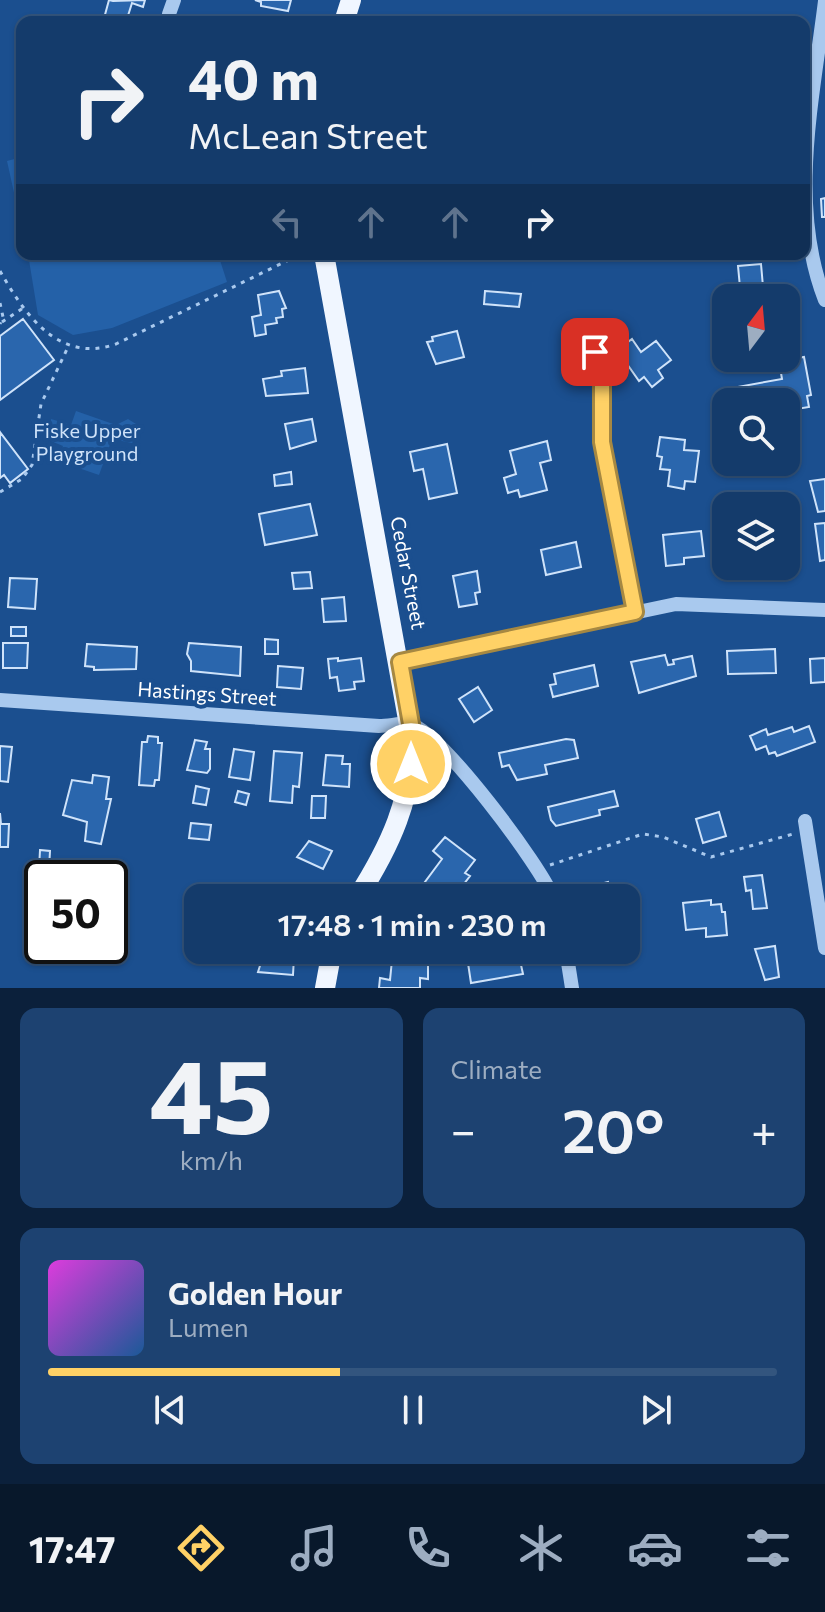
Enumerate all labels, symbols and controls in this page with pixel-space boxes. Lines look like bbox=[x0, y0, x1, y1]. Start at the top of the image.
text: 40 m bbox=[188, 43, 319, 112]
icon: right bbox=[56, 48, 160, 152]
text: McLean Street bbox=[188, 112, 428, 156]
icon: left bbox=[265, 200, 309, 244]
icon: ahead bbox=[349, 200, 393, 244]
icon: ahead bbox=[433, 200, 477, 244]
icon: right bbox=[517, 200, 561, 244]
north arrow bbox=[712, 284, 800, 372]
map controls bbox=[712, 284, 800, 580]
pin bbox=[561, 318, 629, 386]
icon: arrive bbox=[573, 330, 617, 374]
button: search bbox=[712, 388, 800, 476]
park label: Fiske Upper Playground bbox=[33, 418, 141, 465]
button: layers bbox=[712, 492, 800, 580]
street label: Cedar Street bbox=[386, 514, 432, 631]
street label: Hastings Street bbox=[137, 676, 278, 710]
position arrow bbox=[369, 722, 453, 806]
speed limit sign: 50 bbox=[24, 860, 128, 964]
text: 17:48 · 1 min · 230 m bbox=[278, 905, 546, 942]
text: 45 bbox=[149, 1028, 273, 1155]
text: Climate bbox=[451, 1053, 542, 1084]
text: 20° bbox=[562, 1092, 665, 1165]
text: − bbox=[451, 1102, 476, 1156]
text: + bbox=[751, 1102, 777, 1156]
text: km/h bbox=[180, 1144, 243, 1175]
text: Golden Hour bbox=[168, 1274, 342, 1311]
text: Lumen bbox=[168, 1311, 249, 1342]
icon: previous bbox=[148, 1388, 192, 1432]
icon: pause bbox=[391, 1388, 435, 1432]
icon: next bbox=[634, 1388, 678, 1432]
icon: directions bbox=[173, 1520, 229, 1576]
icon: music bbox=[286, 1520, 342, 1576]
icon: phone bbox=[400, 1520, 456, 1576]
icon: climate bbox=[513, 1520, 569, 1576]
icon: car bbox=[627, 1520, 683, 1576]
icon: filters bbox=[740, 1520, 796, 1576]
text: 17:47 bbox=[29, 1526, 115, 1570]

